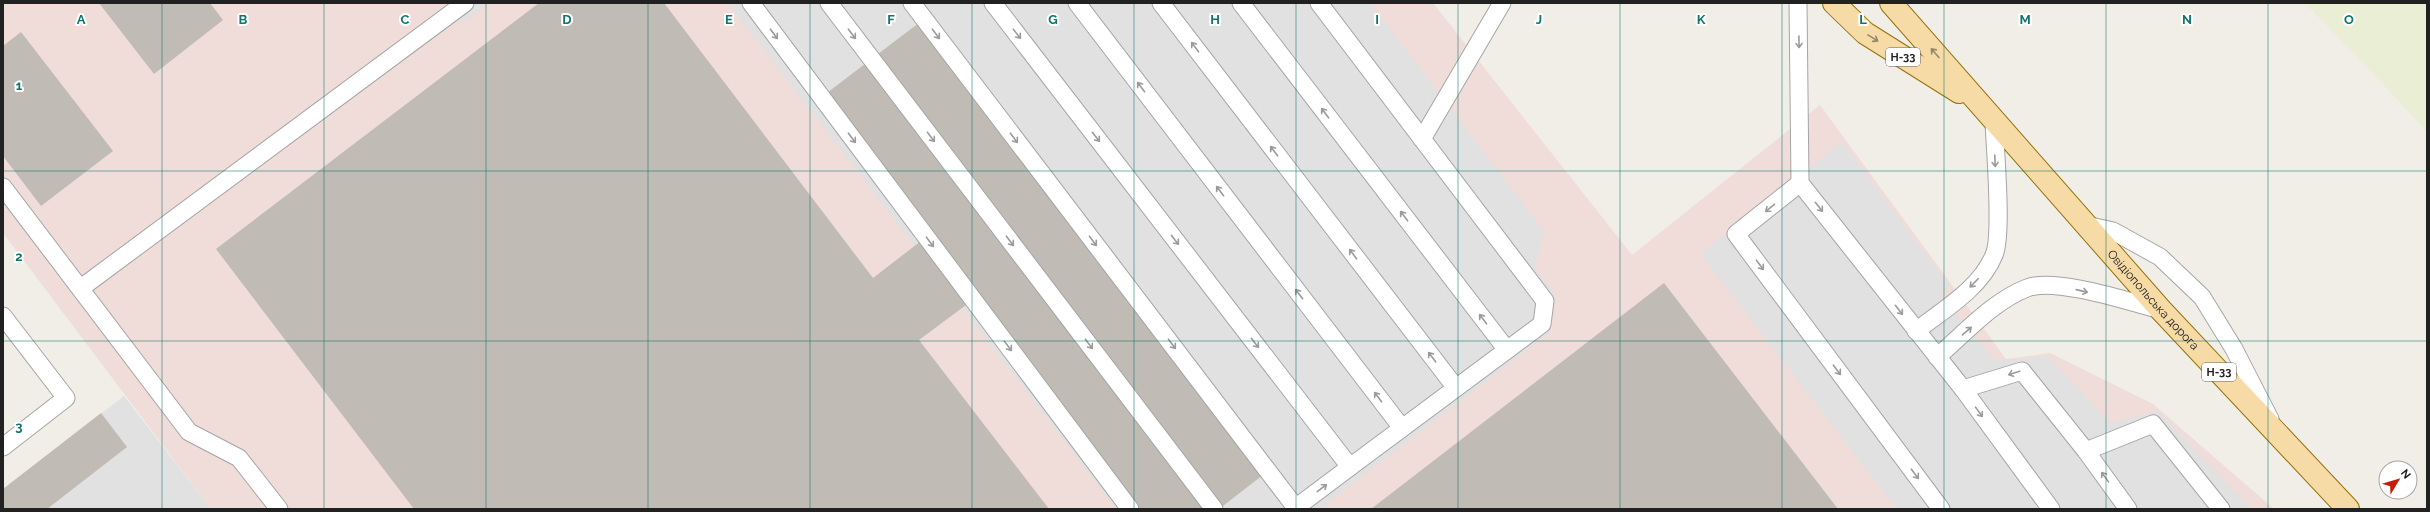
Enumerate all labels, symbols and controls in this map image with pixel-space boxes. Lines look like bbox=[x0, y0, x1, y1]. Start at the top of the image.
text: A bbox=[77, 12, 86, 27]
text: B bbox=[239, 12, 248, 27]
text: C bbox=[401, 12, 410, 27]
text: D bbox=[562, 12, 572, 27]
text: E bbox=[725, 12, 733, 27]
text: F bbox=[887, 12, 895, 27]
text: G bbox=[1048, 12, 1058, 27]
text: H bbox=[1210, 12, 1220, 27]
text: I bbox=[1375, 12, 1379, 27]
text: J bbox=[1536, 12, 1542, 27]
text: K bbox=[1697, 12, 1706, 27]
text: L bbox=[1859, 12, 1867, 27]
text: M bbox=[2019, 12, 2031, 27]
text: N bbox=[2182, 12, 2192, 27]
text: O bbox=[2344, 12, 2354, 27]
one-way arrow bbox=[848, 28, 857, 39]
one-way arrow bbox=[931, 28, 940, 39]
one-way arrow bbox=[1013, 28, 1021, 39]
one-way arrow bbox=[770, 29, 778, 40]
one-way arrow bbox=[1867, 34, 1878, 42]
one-way arrow bbox=[1795, 35, 1803, 48]
one-way arrow bbox=[1191, 42, 1199, 53]
road number: Н-33 bbox=[1886, 48, 1920, 66]
one-way arrow bbox=[1930, 48, 1939, 58]
text: 1 bbox=[16, 78, 23, 93]
one-way arrow bbox=[1137, 82, 1145, 93]
one-way arrow bbox=[1321, 107, 1329, 118]
one-way arrow bbox=[1092, 131, 1101, 142]
one-way arrow bbox=[927, 132, 935, 143]
one-way arrow bbox=[1010, 132, 1019, 143]
one-way arrow bbox=[848, 133, 856, 144]
one-way arrow bbox=[1270, 145, 1278, 156]
one-way arrow bbox=[1991, 154, 1999, 167]
one-way arrow bbox=[1216, 185, 1224, 196]
one-way arrow bbox=[1815, 202, 1823, 213]
one-way arrow bbox=[1764, 203, 1775, 212]
one-way arrow bbox=[1400, 211, 1408, 222]
one-way arrow bbox=[1006, 235, 1014, 246]
one-way arrow bbox=[1089, 235, 1097, 246]
one-way arrow bbox=[1171, 235, 1180, 246]
one-way arrow bbox=[926, 237, 934, 248]
street label: Овідіопольська дорога bbox=[2104, 247, 2202, 353]
text: 2 bbox=[15, 249, 23, 264]
one-way arrow bbox=[1349, 249, 1357, 260]
one-way arrow bbox=[1755, 260, 1764, 271]
one-way arrow bbox=[1969, 278, 1979, 288]
one-way arrow bbox=[2075, 288, 2088, 295]
one-way arrow bbox=[1295, 289, 1303, 300]
one-way arrow bbox=[1895, 304, 1904, 315]
one-way arrow bbox=[1479, 314, 1487, 325]
one-way arrow bbox=[1961, 327, 1972, 336]
one-way arrow bbox=[1250, 338, 1259, 349]
one-way arrow bbox=[1084, 339, 1093, 350]
one-way arrow bbox=[1167, 339, 1176, 350]
one-way arrow bbox=[1004, 341, 1012, 352]
one-way arrow bbox=[1428, 352, 1436, 363]
road number: Н-33 bbox=[2202, 363, 2236, 381]
one-way arrow bbox=[1833, 364, 1842, 375]
one-way arrow bbox=[2007, 370, 2020, 377]
one-way arrow bbox=[1374, 392, 1382, 403]
one-way arrow bbox=[1975, 407, 1984, 418]
text: 3 bbox=[15, 419, 23, 434]
north arrow bbox=[2378, 460, 2418, 500]
text: N bbox=[2398, 467, 2413, 481]
one-way arrow bbox=[1911, 468, 1919, 479]
one-way arrow bbox=[2101, 472, 2109, 483]
one-way arrow bbox=[1316, 484, 1327, 492]

